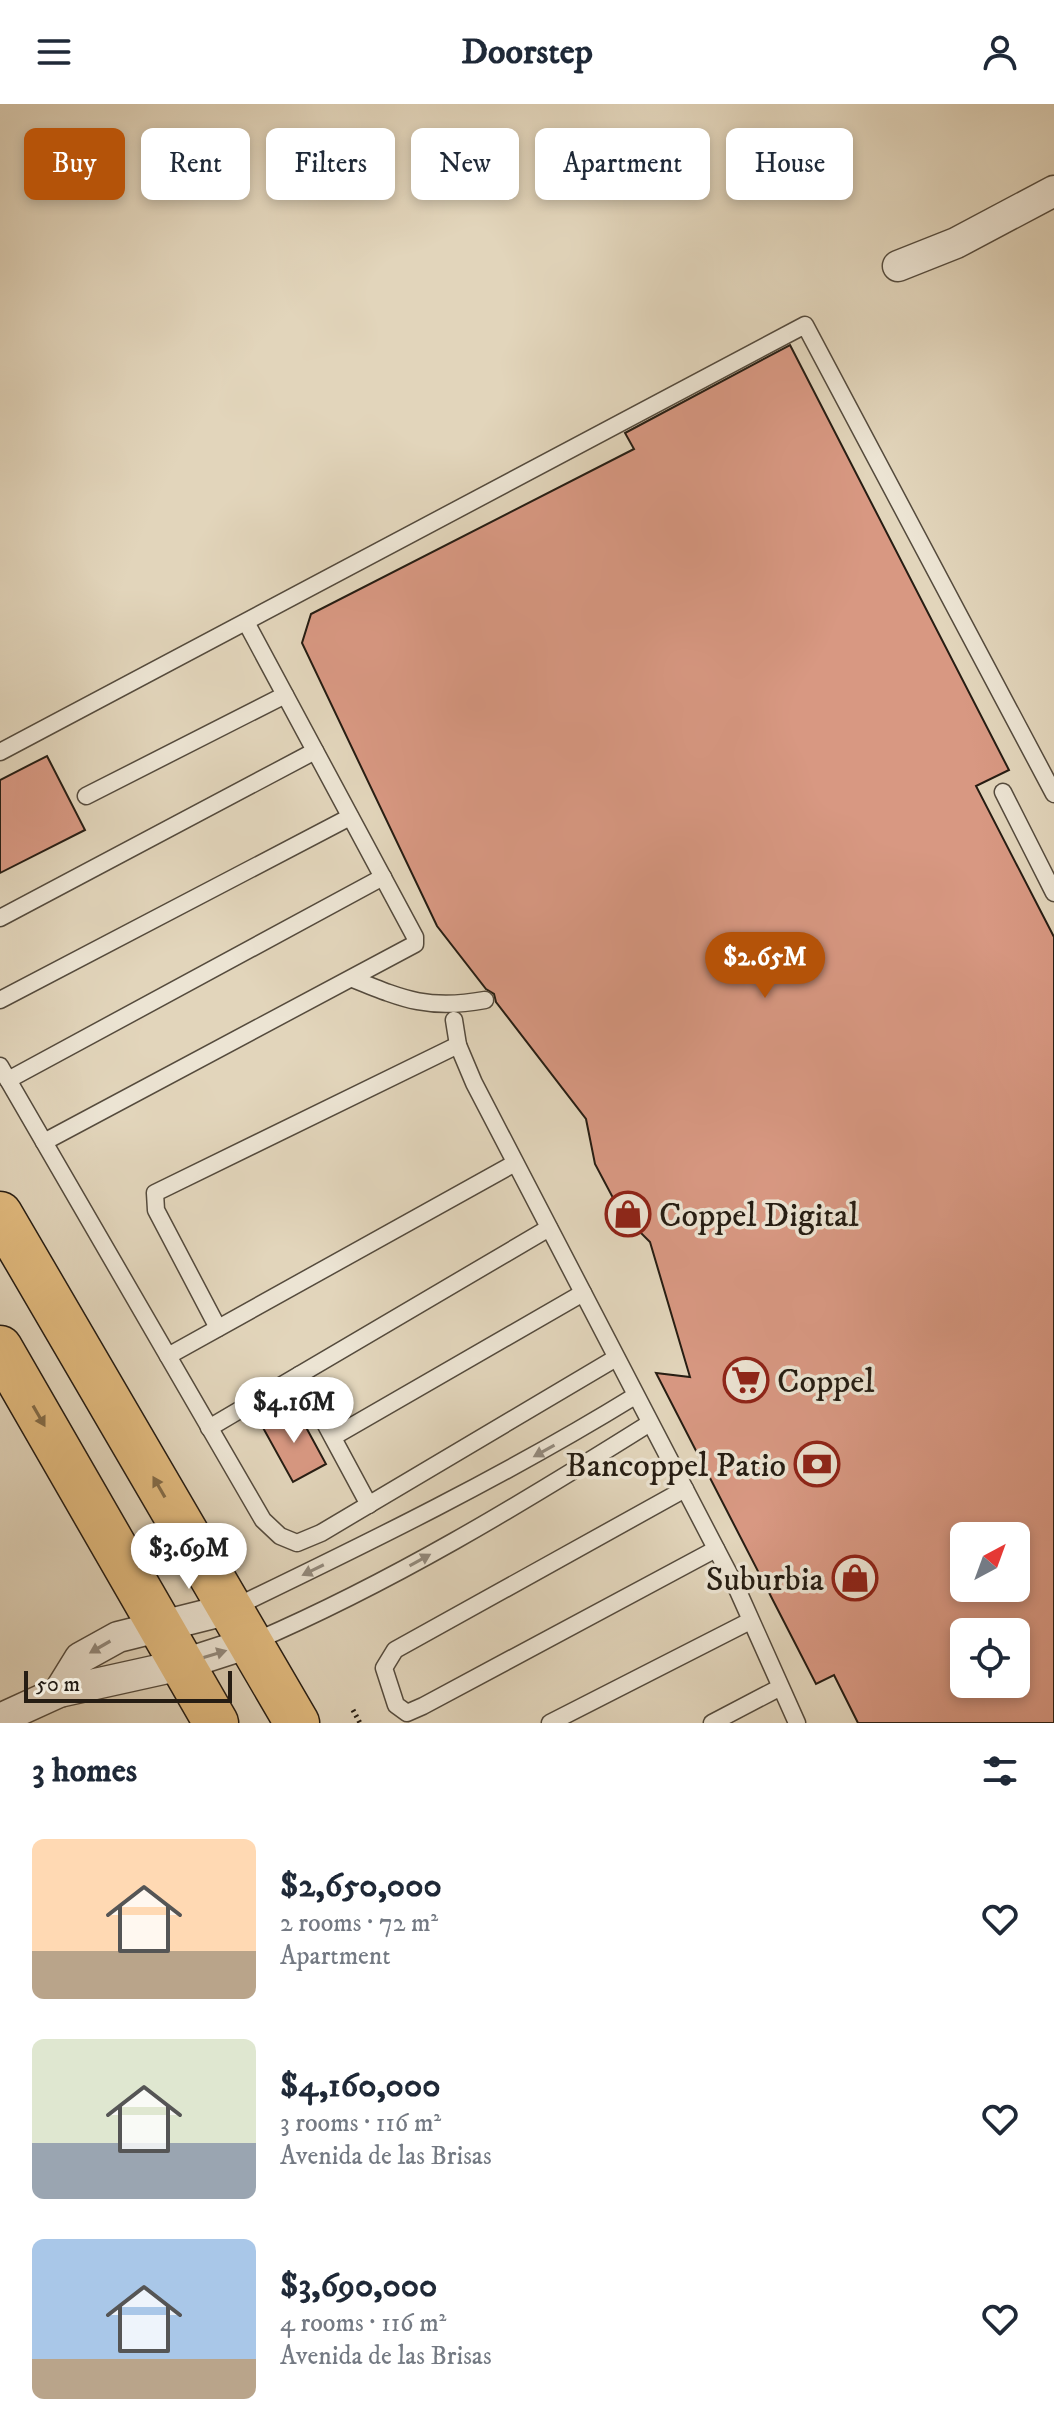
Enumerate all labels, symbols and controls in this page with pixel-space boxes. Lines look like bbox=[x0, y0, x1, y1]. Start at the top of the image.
icon: menu bbox=[32, 30, 76, 74]
text: Doorstep bbox=[461, 30, 593, 75]
icon: person bbox=[978, 30, 1022, 74]
chip: Buy bbox=[24, 128, 125, 200]
chip: Rent bbox=[141, 128, 250, 200]
chip: Filters bbox=[266, 128, 395, 200]
chip: New bbox=[411, 128, 519, 200]
chip: Apartment bbox=[535, 128, 710, 200]
chip: House bbox=[726, 128, 853, 200]
pin: $2.65M bbox=[700, 932, 830, 1000]
text: $2.65M bbox=[723, 941, 807, 974]
shop icon: Coppel Digital bbox=[604, 1190, 652, 1238]
place label: Coppel Digital bbox=[659, 1195, 859, 1237]
supermarket icon: Coppel bbox=[722, 1356, 770, 1404]
place label: Coppel bbox=[777, 1361, 875, 1403]
pin: $4.16M bbox=[229, 1377, 359, 1445]
text: $4.16M bbox=[253, 1386, 335, 1419]
one-way arrow bbox=[32, 1404, 46, 1427]
bank icon: Bancoppel Patio bbox=[793, 1440, 841, 1488]
one-way arrow bbox=[533, 1444, 555, 1458]
place label: Bancoppel Patio bbox=[565, 1445, 786, 1487]
one-way arrow bbox=[152, 1475, 166, 1498]
north arrow bbox=[950, 1522, 1030, 1602]
map controls bbox=[950, 1522, 1030, 1698]
pin: $3.69M bbox=[124, 1523, 254, 1591]
text: $3.69M bbox=[149, 1532, 229, 1565]
one-way arrow bbox=[409, 1553, 431, 1567]
shop icon: Suburbia bbox=[831, 1554, 879, 1602]
place label: Suburbia bbox=[706, 1559, 825, 1601]
one-way arrow bbox=[301, 1563, 325, 1577]
button: locate bbox=[950, 1618, 1030, 1698]
one-way arrow bbox=[89, 1640, 112, 1654]
one-way arrow bbox=[204, 1647, 228, 1660]
scale bar bbox=[24, 1667, 232, 1703]
text: 50 m bbox=[36, 1671, 80, 1698]
icon: filters bbox=[978, 1749, 1022, 1793]
text: 3 homes bbox=[32, 1750, 137, 1792]
text: $2,650,000 bbox=[280, 1865, 442, 1907]
icon: home bbox=[96, 1871, 192, 1967]
icon: heart bbox=[978, 1897, 1022, 1941]
text: 2 rooms · 72 m² bbox=[280, 1907, 438, 1940]
text: Apartment bbox=[280, 1940, 391, 1973]
text: $4,160,000 bbox=[280, 2065, 441, 2107]
icon: home bbox=[96, 2071, 192, 2167]
icon: heart bbox=[978, 2097, 1022, 2141]
text: 3 rooms · 116 m² bbox=[280, 2107, 441, 2140]
text: Avenida de las Brisas bbox=[280, 2140, 492, 2173]
text: $3,690,000 bbox=[280, 2265, 437, 2307]
icon: home bbox=[96, 2271, 192, 2367]
icon: heart bbox=[978, 2297, 1022, 2341]
text: 4 rooms · 116 m² bbox=[280, 2307, 446, 2340]
text: Avenida de las Brisas bbox=[280, 2340, 492, 2373]

